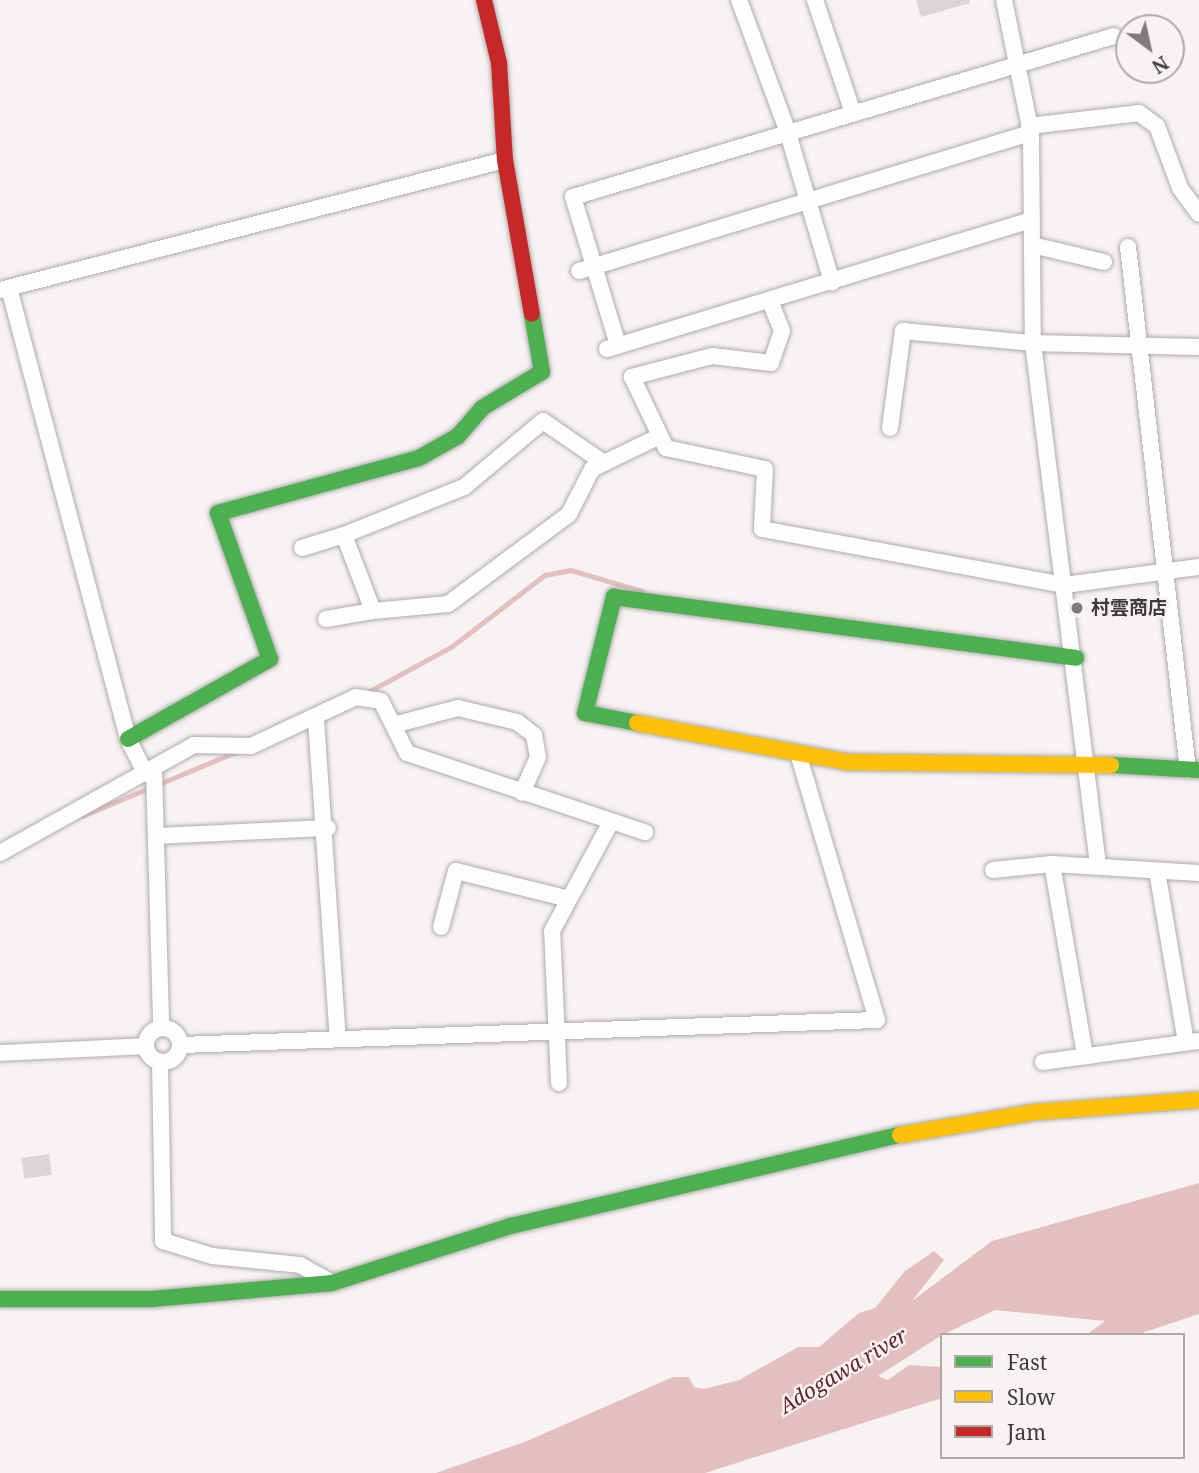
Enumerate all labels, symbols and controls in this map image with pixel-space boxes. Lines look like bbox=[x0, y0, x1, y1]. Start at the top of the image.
north arrow bbox=[1115, 14, 1185, 84]
text: N bbox=[1147, 50, 1174, 80]
place label: 村雲商店 bbox=[1091, 597, 1167, 619]
marker: 村雲商店 bbox=[1069, 600, 1085, 616]
water label: Adogawa river bbox=[774, 1322, 912, 1418]
legend bbox=[940, 1333, 1185, 1459]
text: Fast bbox=[1007, 1348, 1047, 1376]
text: Slow bbox=[1007, 1383, 1055, 1411]
text: Jam bbox=[1007, 1418, 1046, 1446]

